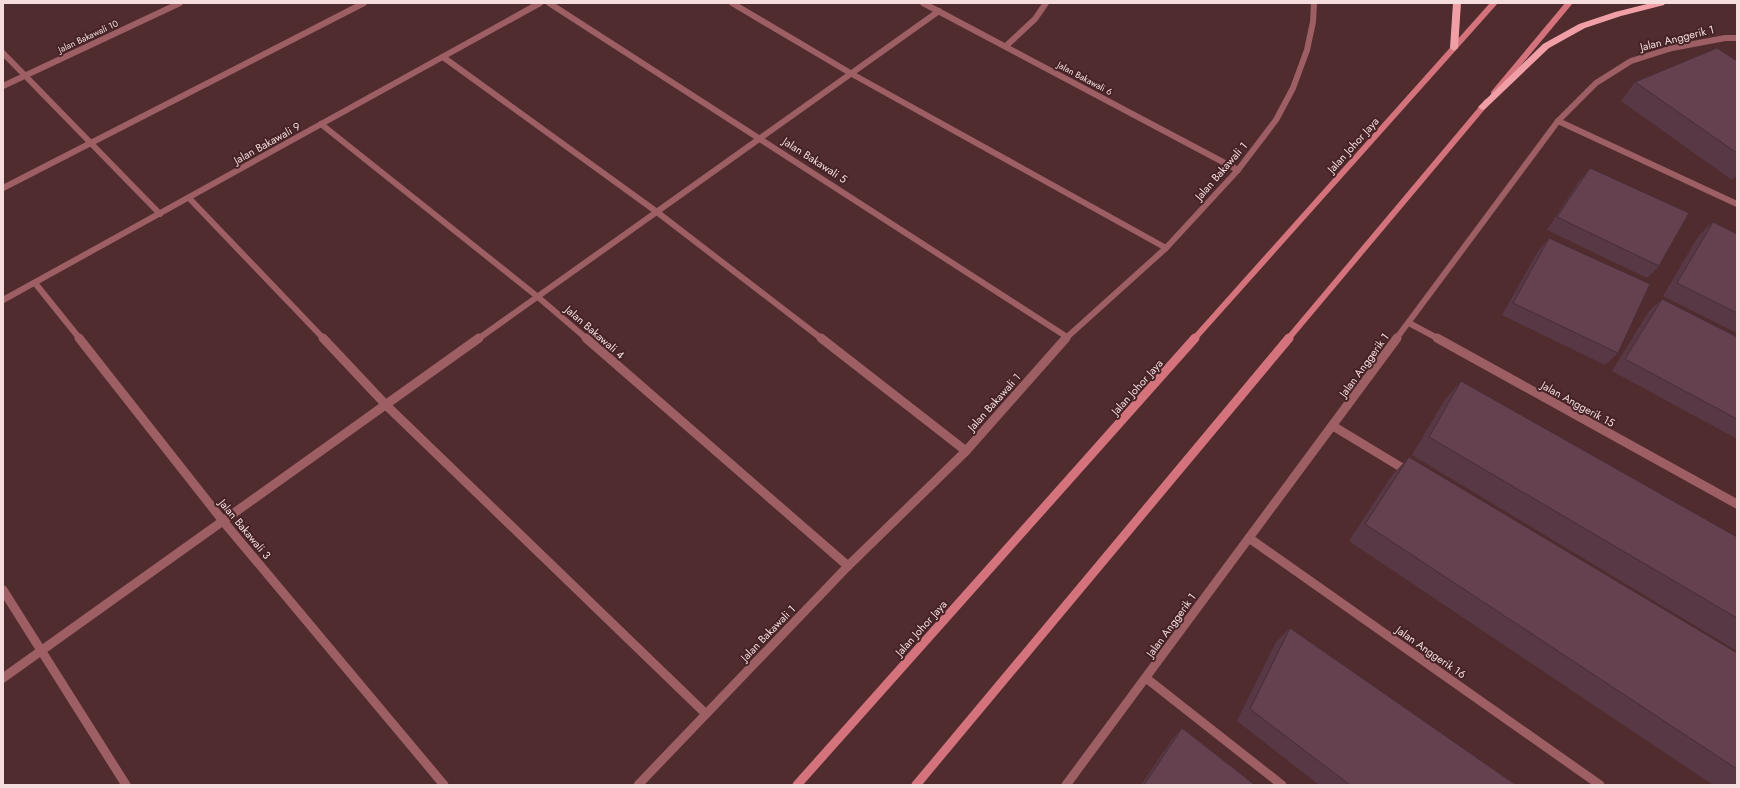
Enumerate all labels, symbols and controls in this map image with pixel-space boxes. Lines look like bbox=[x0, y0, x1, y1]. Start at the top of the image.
street label: Jalan Bakawali 10 bbox=[55, 16, 121, 56]
street label: Jalan Anggerik 1 bbox=[1636, 21, 1716, 55]
street label: Jalan Bakawali 6 bbox=[1054, 58, 1115, 98]
street label: Jalan Johor Jaya bbox=[1322, 114, 1382, 178]
street label: Jalan Bakawali 9 bbox=[229, 118, 303, 169]
street label: Jalan Bakawali 5 bbox=[778, 132, 850, 187]
street label: Jalan Bakawali 1 bbox=[1190, 138, 1251, 205]
street label: Jalan Bakawali 4 bbox=[560, 300, 629, 363]
street label: Jalan Anggerik 1 bbox=[1334, 330, 1393, 402]
street label: Jalan Johor Jaya bbox=[1106, 356, 1166, 420]
street label: Jalan Bakawali 1 bbox=[962, 370, 1024, 436]
street label: Jalan Anggerik 15 bbox=[1537, 376, 1618, 431]
street label: Jalan Bakawali 3 bbox=[214, 494, 275, 562]
street label: Jalan Anggerik 1 bbox=[1141, 590, 1200, 662]
street label: Jalan Johor Jaya bbox=[890, 597, 950, 661]
street label: Jalan Bakawali 1 bbox=[736, 601, 799, 666]
street label: Jalan Anggerik 16 bbox=[1391, 621, 1469, 682]

